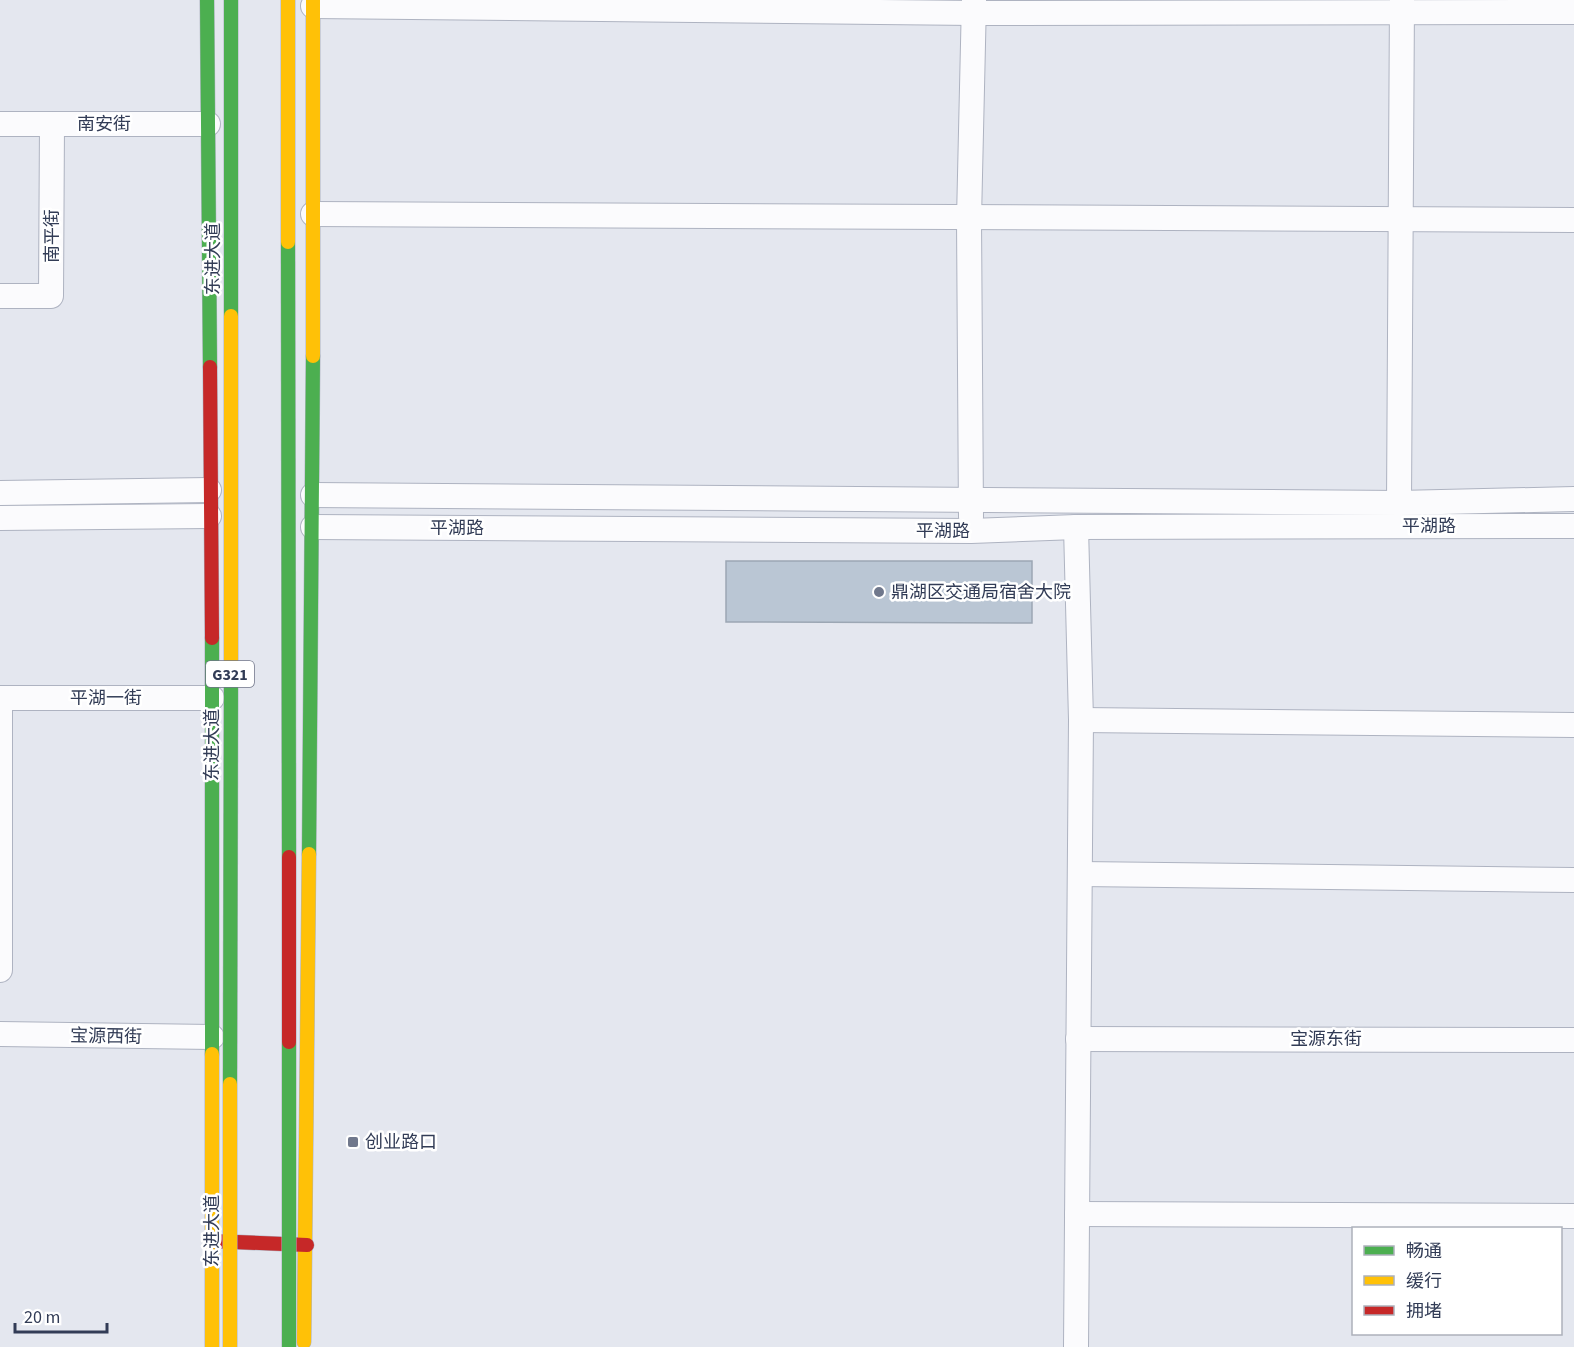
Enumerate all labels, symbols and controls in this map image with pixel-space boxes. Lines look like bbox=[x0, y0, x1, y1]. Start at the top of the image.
street label: 南安街 bbox=[77, 112, 131, 137]
street label: 南平街 bbox=[40, 209, 65, 263]
street label: 东进大道 bbox=[201, 223, 226, 295]
street label: 平湖路 bbox=[1402, 514, 1456, 539]
street label: 平湖路 bbox=[430, 516, 484, 541]
street label: 平湖路 bbox=[916, 519, 970, 544]
place label: 鼎湖区交通局宿舍大院 bbox=[891, 580, 1071, 605]
marker: 鼎湖区交通局宿舍大院 bbox=[872, 585, 886, 599]
road number: G321 bbox=[206, 661, 254, 687]
street label: 平湖一街 bbox=[70, 686, 142, 711]
street label: 东进大道 bbox=[200, 709, 225, 781]
street label: 宝源西街 bbox=[70, 1023, 142, 1050]
street label: 宝源东街 bbox=[1290, 1027, 1362, 1052]
place label: 创业路口 bbox=[365, 1130, 437, 1155]
marker: 创业路口 bbox=[346, 1135, 360, 1149]
street label: 东进大道 bbox=[200, 1195, 225, 1267]
legend bbox=[1352, 1227, 1562, 1335]
text: 畅通 bbox=[1406, 1239, 1442, 1264]
text: 缓行 bbox=[1406, 1269, 1442, 1294]
scale bar bbox=[15, 1296, 106, 1334]
text: 拥堵 bbox=[1406, 1299, 1442, 1324]
text: 20 m bbox=[24, 1305, 60, 1330]

